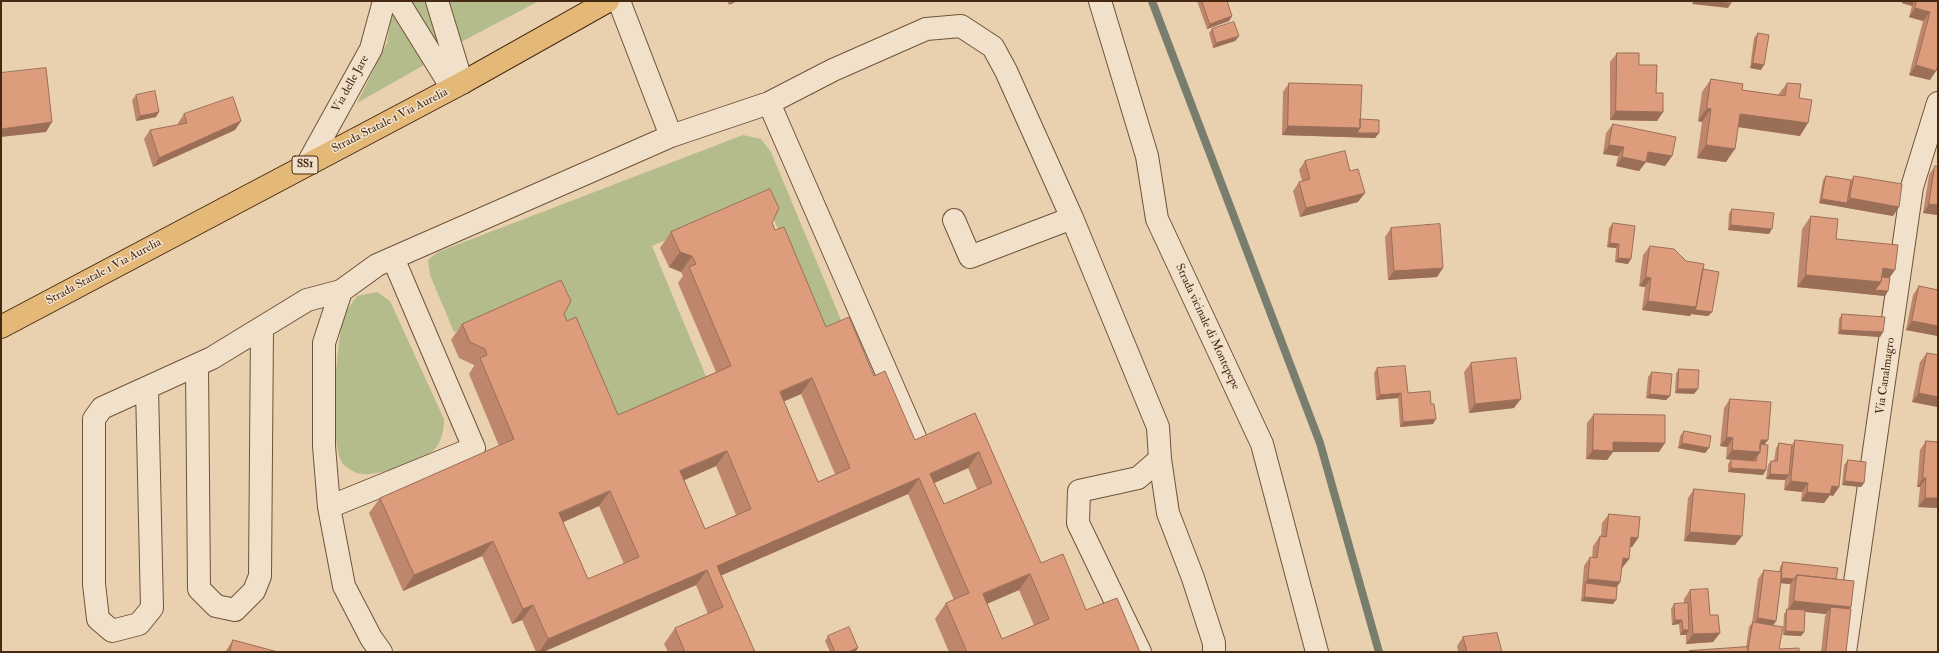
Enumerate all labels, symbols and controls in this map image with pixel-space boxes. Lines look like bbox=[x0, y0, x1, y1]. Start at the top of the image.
street label: Via delle Jare bbox=[330, 53, 372, 115]
street label: Strada Statale 1 Via Aurelia bbox=[329, 85, 451, 157]
road number: SS1 bbox=[292, 156, 318, 174]
street label: Strada Statale 1 Via Aurelia bbox=[44, 235, 164, 309]
street label: Strada vicinale di Montepepe bbox=[1171, 262, 1243, 392]
street label: Via Canalmagro bbox=[1873, 337, 1899, 415]

